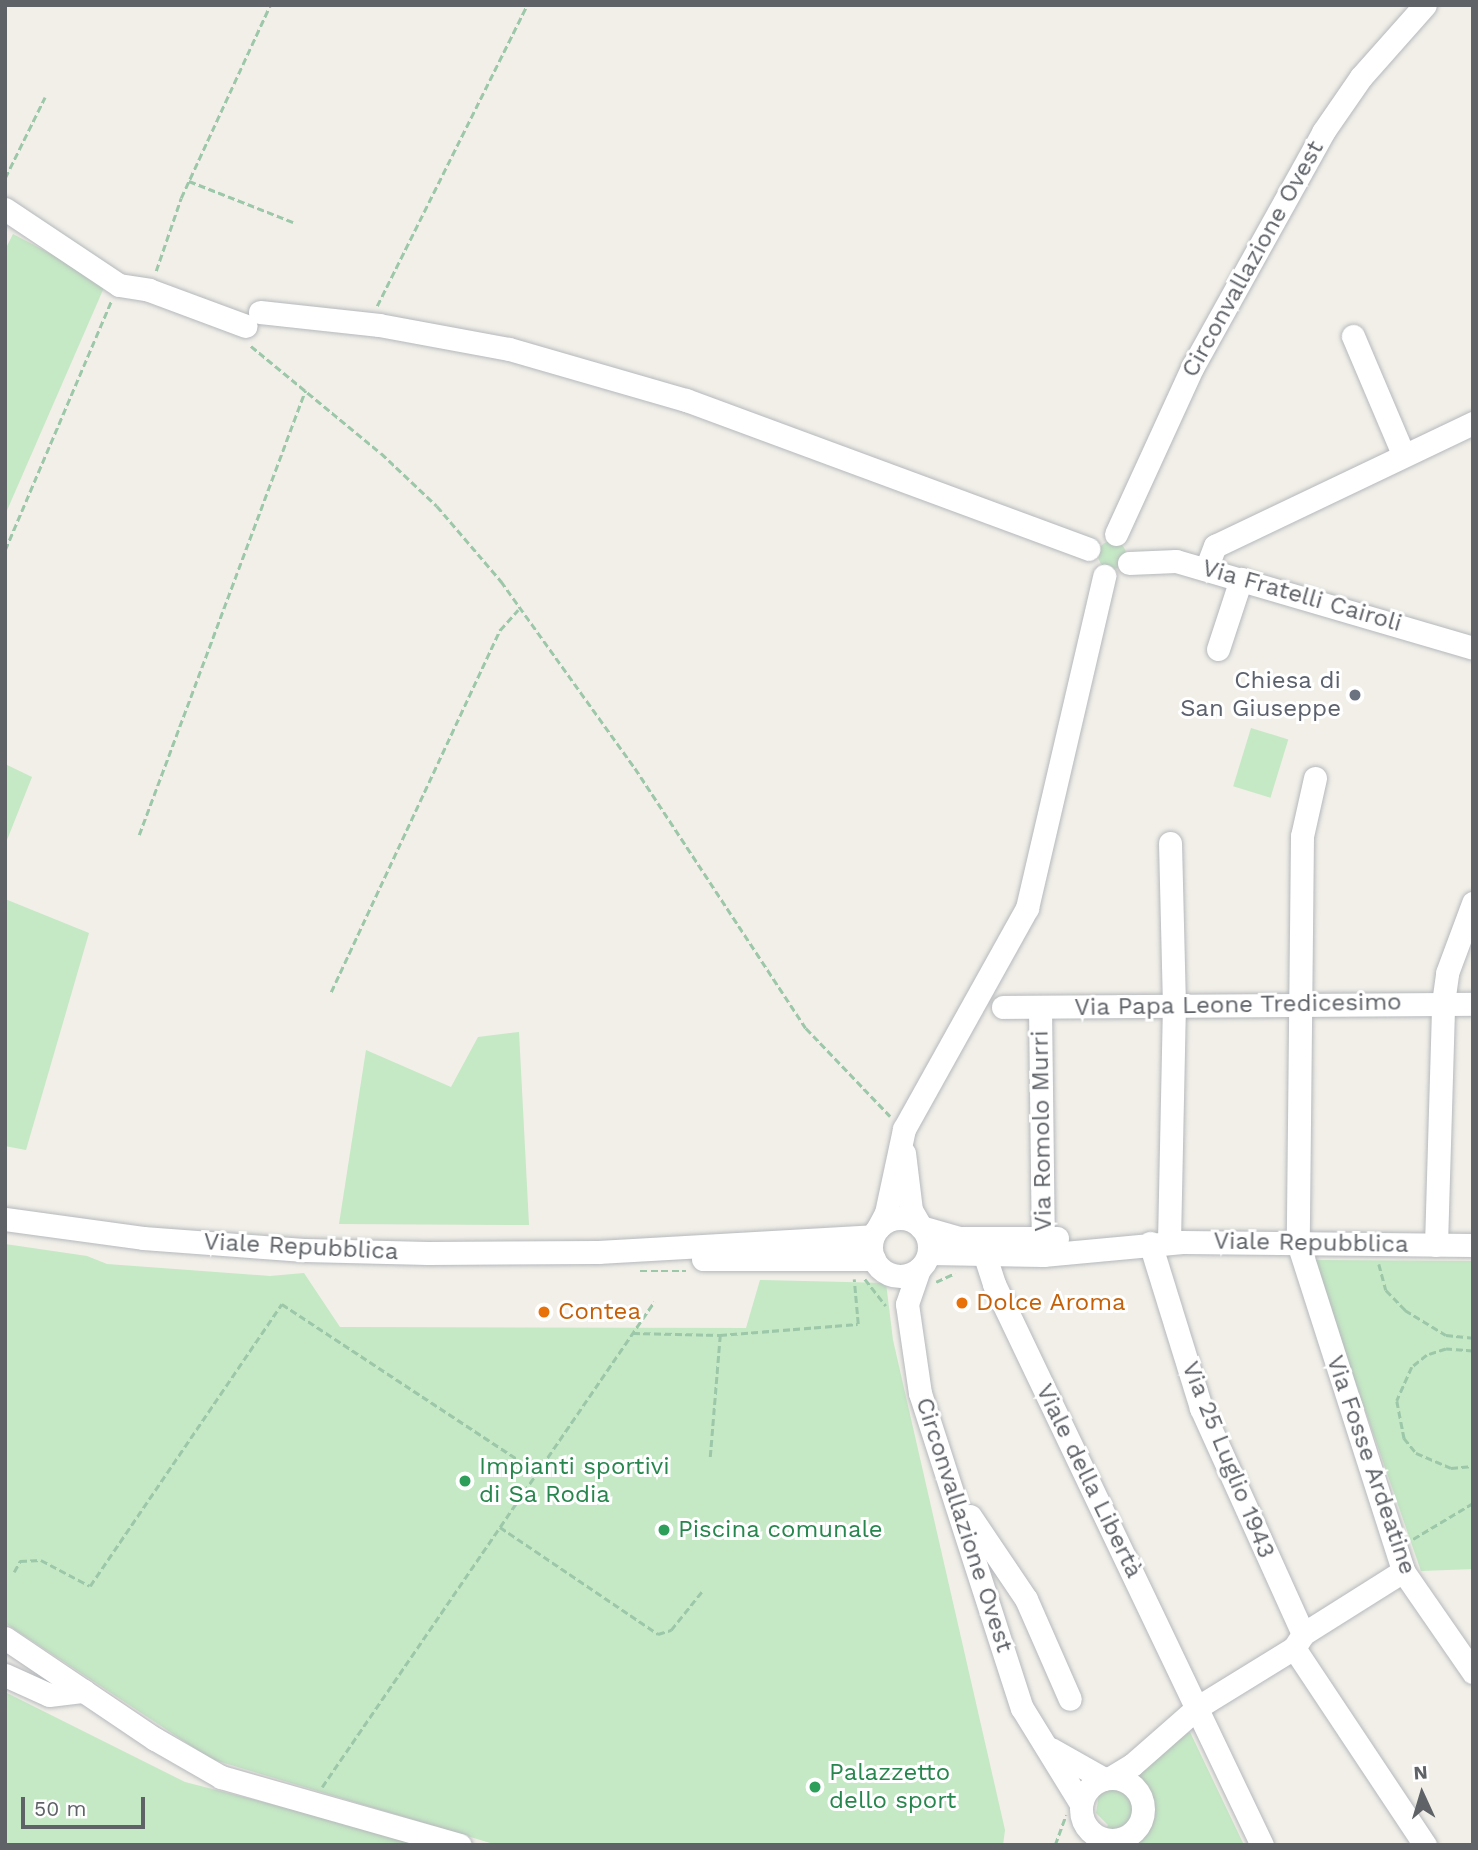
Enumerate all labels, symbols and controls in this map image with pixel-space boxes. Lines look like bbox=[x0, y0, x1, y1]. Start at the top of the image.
street label: Circonvallazione Ovest bbox=[1176, 136, 1330, 382]
street label: Via Fratelli Cairoli bbox=[1199, 554, 1405, 638]
place label: Chiesa di San Giuseppe bbox=[1180, 667, 1341, 723]
marker: Chiesa di San Giuseppe bbox=[1347, 687, 1363, 703]
street label: Via Papa Leone Tredicesimo bbox=[1073, 988, 1403, 1022]
street label: Via Romolo Murri bbox=[1026, 1030, 1058, 1232]
street label: Viale Repubblica bbox=[1213, 1227, 1409, 1259]
street label: Viale Repubblica bbox=[203, 1228, 399, 1266]
place label: Dolce Aroma bbox=[976, 1289, 1127, 1317]
marker: Dolce Aroma bbox=[954, 1295, 970, 1311]
place label: Contea bbox=[558, 1298, 641, 1326]
marker: Contea bbox=[536, 1304, 552, 1320]
street label: Via Fosse Ardeatine bbox=[1320, 1351, 1422, 1579]
street label: Via 25 Luglio 1943 bbox=[1175, 1357, 1281, 1563]
street label: Viale della Libertà bbox=[1029, 1379, 1149, 1583]
street label: Circonvallazione Ovest bbox=[909, 1394, 1019, 1656]
place label: Impianti sportivi di Sa Rodia bbox=[479, 1453, 670, 1509]
marker: Impianti sportivi di Sa Rodia bbox=[457, 1473, 473, 1489]
place label: Piscina comunale bbox=[678, 1516, 883, 1544]
marker: Piscina comunale bbox=[656, 1522, 672, 1538]
place label: Palazzetto dello sport bbox=[829, 1759, 956, 1815]
north arrow bbox=[1387, 1759, 1457, 1829]
text: N bbox=[1413, 1761, 1428, 1785]
marker: Palazzetto dello sport bbox=[807, 1779, 823, 1795]
scale bar bbox=[24, 1784, 149, 1828]
text: 50 m bbox=[34, 1796, 86, 1821]

